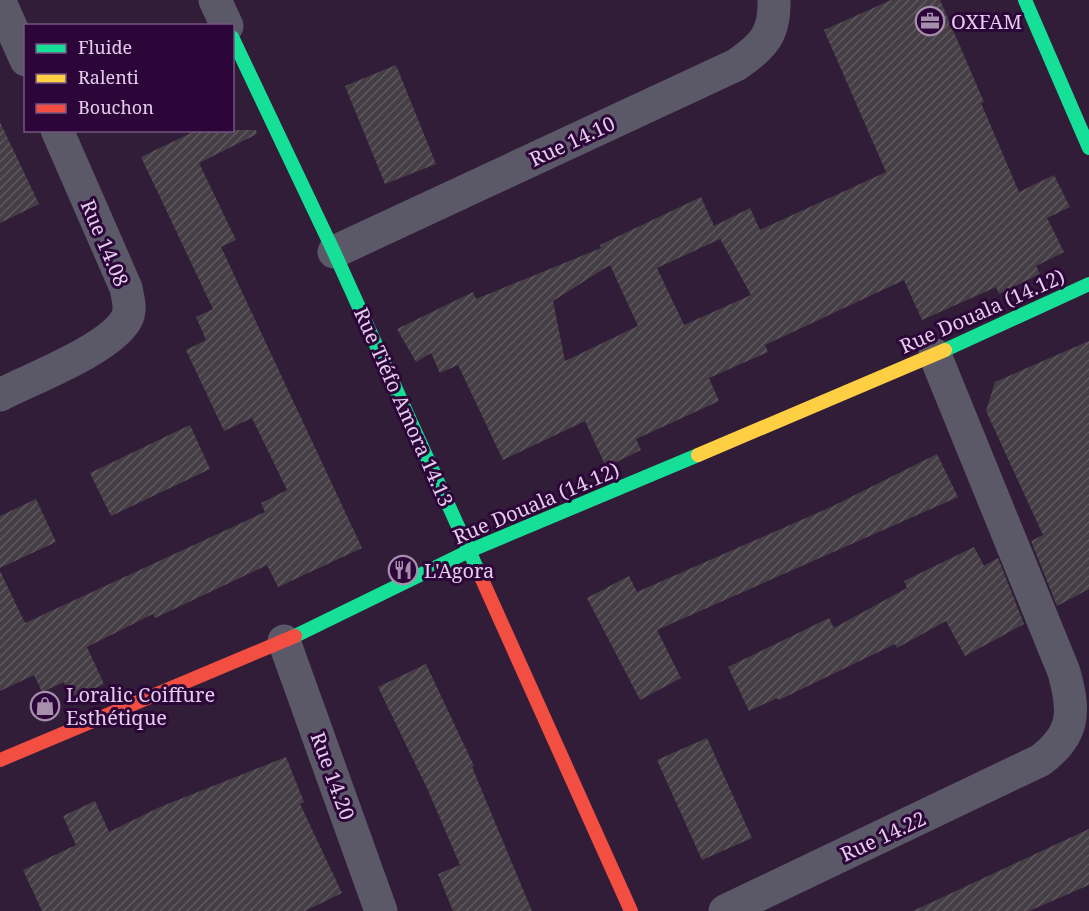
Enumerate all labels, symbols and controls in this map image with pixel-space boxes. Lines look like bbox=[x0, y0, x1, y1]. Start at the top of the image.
office icon: OXFAM bbox=[914, 5, 946, 37]
place label: OXFAM bbox=[951, 8, 1022, 35]
legend bbox=[24, 24, 234, 132]
text: Fluide bbox=[78, 35, 132, 59]
text: Ralenti bbox=[78, 65, 139, 89]
text: Bouchon bbox=[78, 95, 154, 119]
street label: Rue 14.10 bbox=[525, 109, 619, 173]
street label: Rue 14.08 bbox=[75, 196, 135, 290]
street label: Rue Douala (14.12) bbox=[895, 262, 1069, 360]
street label: Rue Tiéfo Amora 14.13 bbox=[348, 303, 460, 511]
street label: Rue Douala (14.12) bbox=[449, 456, 623, 550]
restaurant icon: L'Agora bbox=[387, 554, 419, 586]
place label: L'Agora bbox=[424, 557, 494, 584]
place label: Loralic Coiffure Esthétique bbox=[66, 681, 215, 731]
shop icon: Loralic Coiffure Esthétique bbox=[29, 690, 61, 722]
street label: Rue 14.20 bbox=[305, 728, 361, 824]
street label: Rue 14.22 bbox=[836, 804, 930, 868]

